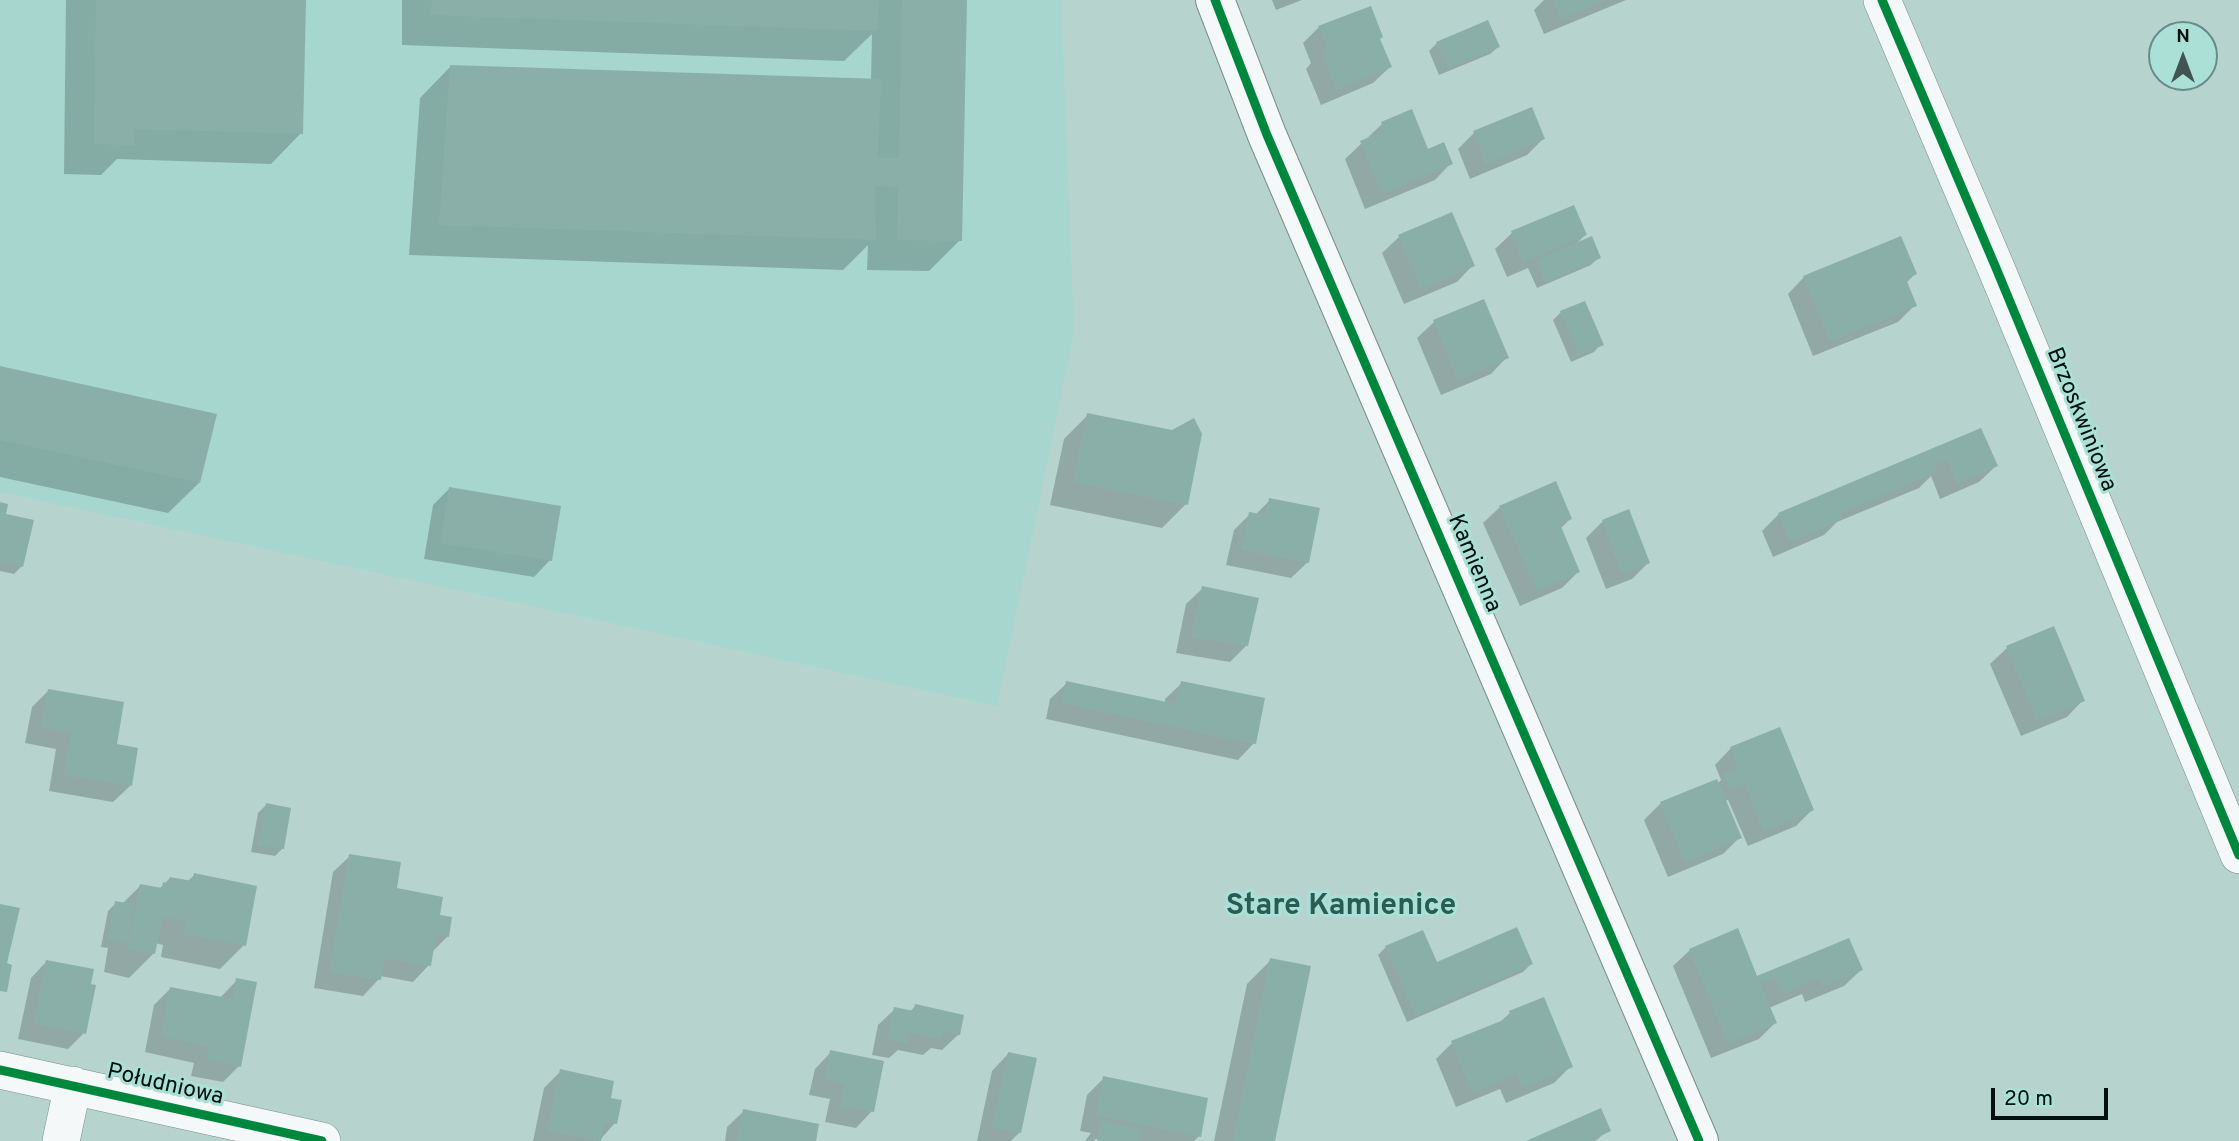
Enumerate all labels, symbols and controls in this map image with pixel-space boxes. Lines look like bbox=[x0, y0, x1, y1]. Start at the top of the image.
north arrow bbox=[2148, 21, 2218, 91]
text: N bbox=[2176, 25, 2190, 49]
street label: Brzoskwiniowa bbox=[2039, 344, 2121, 496]
street label: Kamienna bbox=[1440, 511, 1506, 617]
district label: Stare Kamienice bbox=[1226, 890, 1456, 926]
street label: Południowa bbox=[104, 1059, 226, 1113]
scale bar bbox=[1994, 1074, 2111, 1118]
text: 20 m bbox=[2004, 1086, 2053, 1113]

